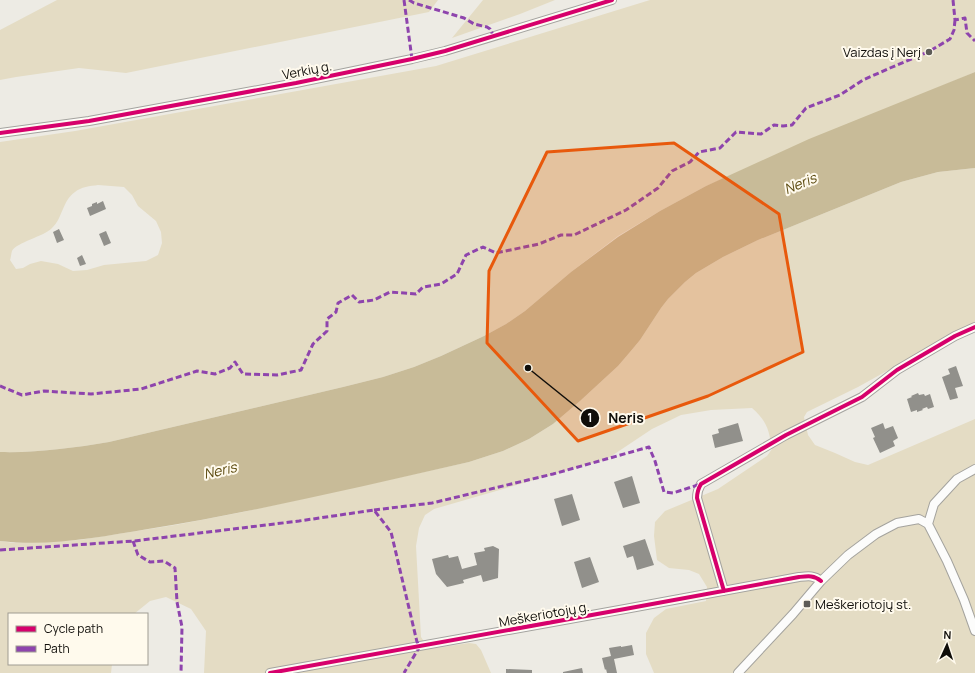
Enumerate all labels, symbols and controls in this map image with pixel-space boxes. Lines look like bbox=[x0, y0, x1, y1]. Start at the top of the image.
place label: Vaizdas į Nerį bbox=[843, 43, 921, 61]
marker: Vaizdas į Nerį bbox=[924, 47, 934, 57]
street label: Verkių g. bbox=[281, 56, 333, 84]
water label: Neris bbox=[781, 167, 821, 198]
callout: Neris bbox=[580, 405, 651, 431]
text: Neris bbox=[608, 408, 644, 427]
text: 1 bbox=[587, 409, 593, 426]
water label: Neris bbox=[202, 457, 240, 483]
place label: Meškeriotojų st. bbox=[815, 595, 911, 613]
street label: Meškeriotojų g. bbox=[497, 597, 591, 631]
marker: Meškeriotojų st. bbox=[802, 599, 812, 609]
legend bbox=[8, 613, 148, 665]
text: Cycle path bbox=[44, 620, 103, 637]
north arrow bbox=[927, 625, 967, 665]
text: N bbox=[943, 627, 952, 642]
text: Path bbox=[44, 640, 70, 657]

